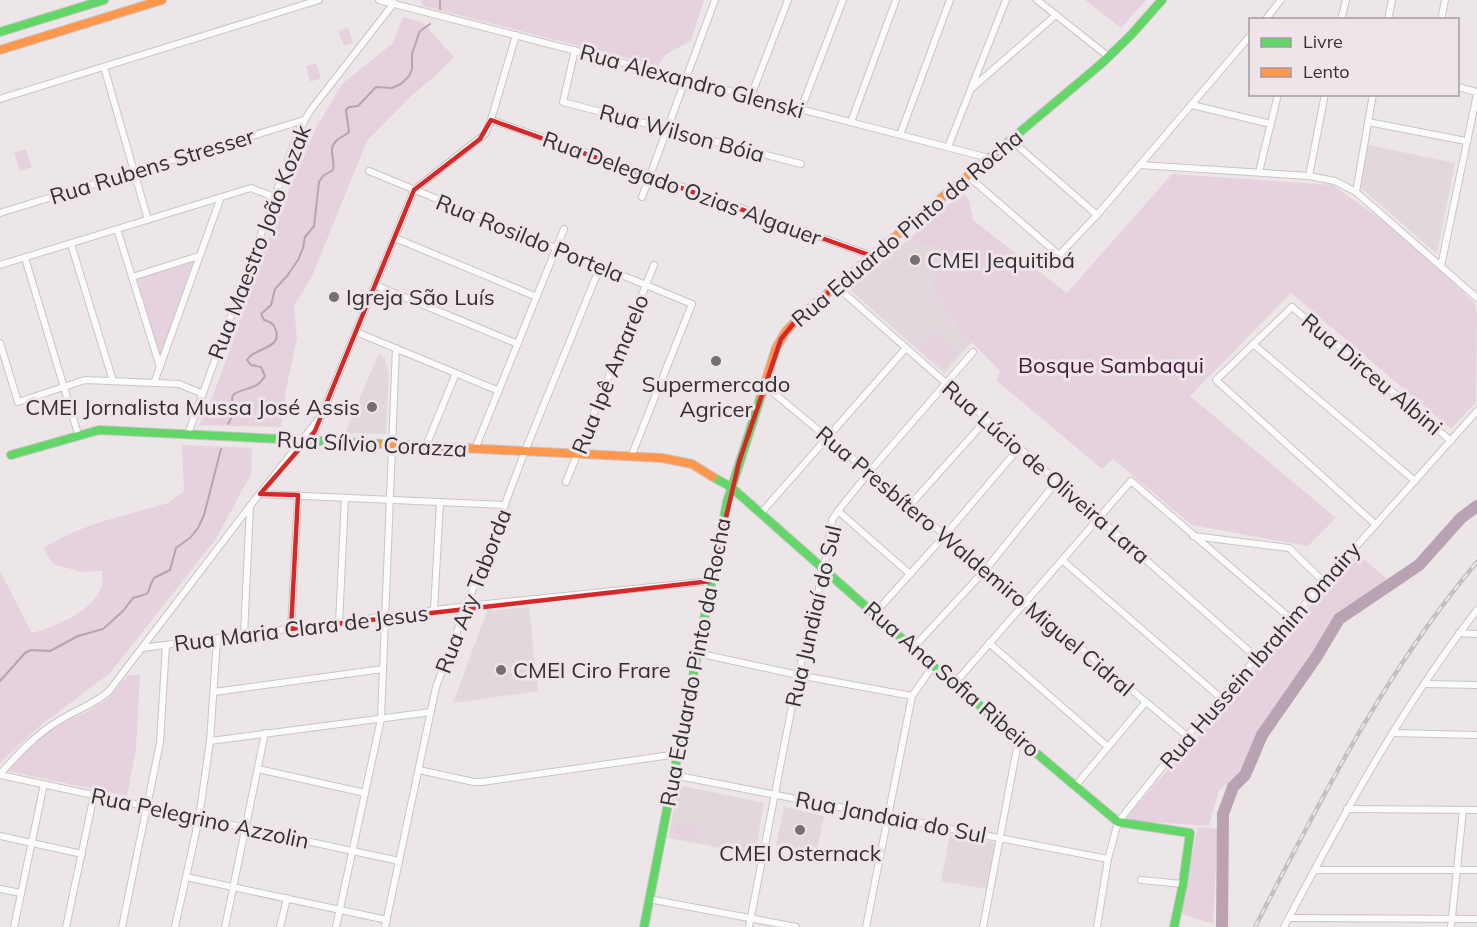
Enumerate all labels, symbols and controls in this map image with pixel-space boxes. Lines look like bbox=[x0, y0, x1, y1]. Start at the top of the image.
legend bbox=[1249, 18, 1459, 96]
text: Livre bbox=[1303, 30, 1343, 53]
street label: Rua Alexandro Glenski bbox=[577, 38, 807, 124]
text: Lento bbox=[1303, 60, 1350, 83]
street label: Rua Wilson Bóia bbox=[596, 97, 768, 169]
street label: Rua Maestro João Kozak bbox=[201, 120, 317, 363]
street label: Rua Rubens Stresser bbox=[46, 122, 258, 210]
street label: Rua Eduardo Pinto da Rocha bbox=[786, 123, 1028, 333]
street label: Rua Delegado Ozias Algauer bbox=[539, 124, 825, 252]
street label: Rua Rosildo Portela bbox=[432, 188, 628, 288]
place label: CMEI Jequitibá bbox=[927, 246, 1075, 274]
marker: CMEI Jequitibá bbox=[908, 253, 922, 267]
place label: Igreja São Luís bbox=[346, 283, 495, 311]
marker: Igreja São Luís bbox=[327, 290, 341, 304]
street label: Rua Ipê Amarelo bbox=[565, 290, 655, 458]
street label: Rua Dirceu Albini bbox=[1296, 307, 1448, 441]
park label: Bosque Sambaqui bbox=[1018, 351, 1204, 379]
marker: Supermercado Agricer bbox=[709, 354, 723, 368]
place label: Supermercado Agricer bbox=[642, 370, 790, 423]
street label: Rua Lúcio de Oliveira Lara bbox=[936, 374, 1156, 570]
place label: CMEI Jornalista Mussa José Assis bbox=[25, 393, 360, 421]
marker: CMEI Jornalista Mussa José Assis bbox=[365, 400, 379, 414]
street label: Rua Presbítero Waldemiro Miguel Cidral bbox=[810, 420, 1140, 702]
street label: Rua Sílvio Corazza bbox=[276, 425, 468, 463]
street label: Rua Ary Taborda bbox=[429, 505, 517, 677]
street label: Rua Eduardo Pinto da Rocha bbox=[653, 515, 737, 809]
street label: Rua Jundiaí do Sul bbox=[778, 523, 848, 709]
street label: Rua Hussein Ibrahim Omairy bbox=[1154, 535, 1367, 774]
street label: Rua Ana Sofia Ribeiro bbox=[858, 595, 1046, 763]
street label: Rua Maria Clara de Jesus bbox=[172, 599, 430, 657]
place label: CMEI Ciro Frare bbox=[513, 656, 671, 684]
marker: CMEI Ciro Frare bbox=[494, 663, 508, 677]
street label: Rua Pelegrino Azzolin bbox=[88, 781, 312, 855]
street label: Rua Jandaia do Sul bbox=[793, 785, 989, 849]
marker: CMEI Osternack bbox=[793, 823, 807, 837]
place label: CMEI Osternack bbox=[719, 839, 882, 867]

